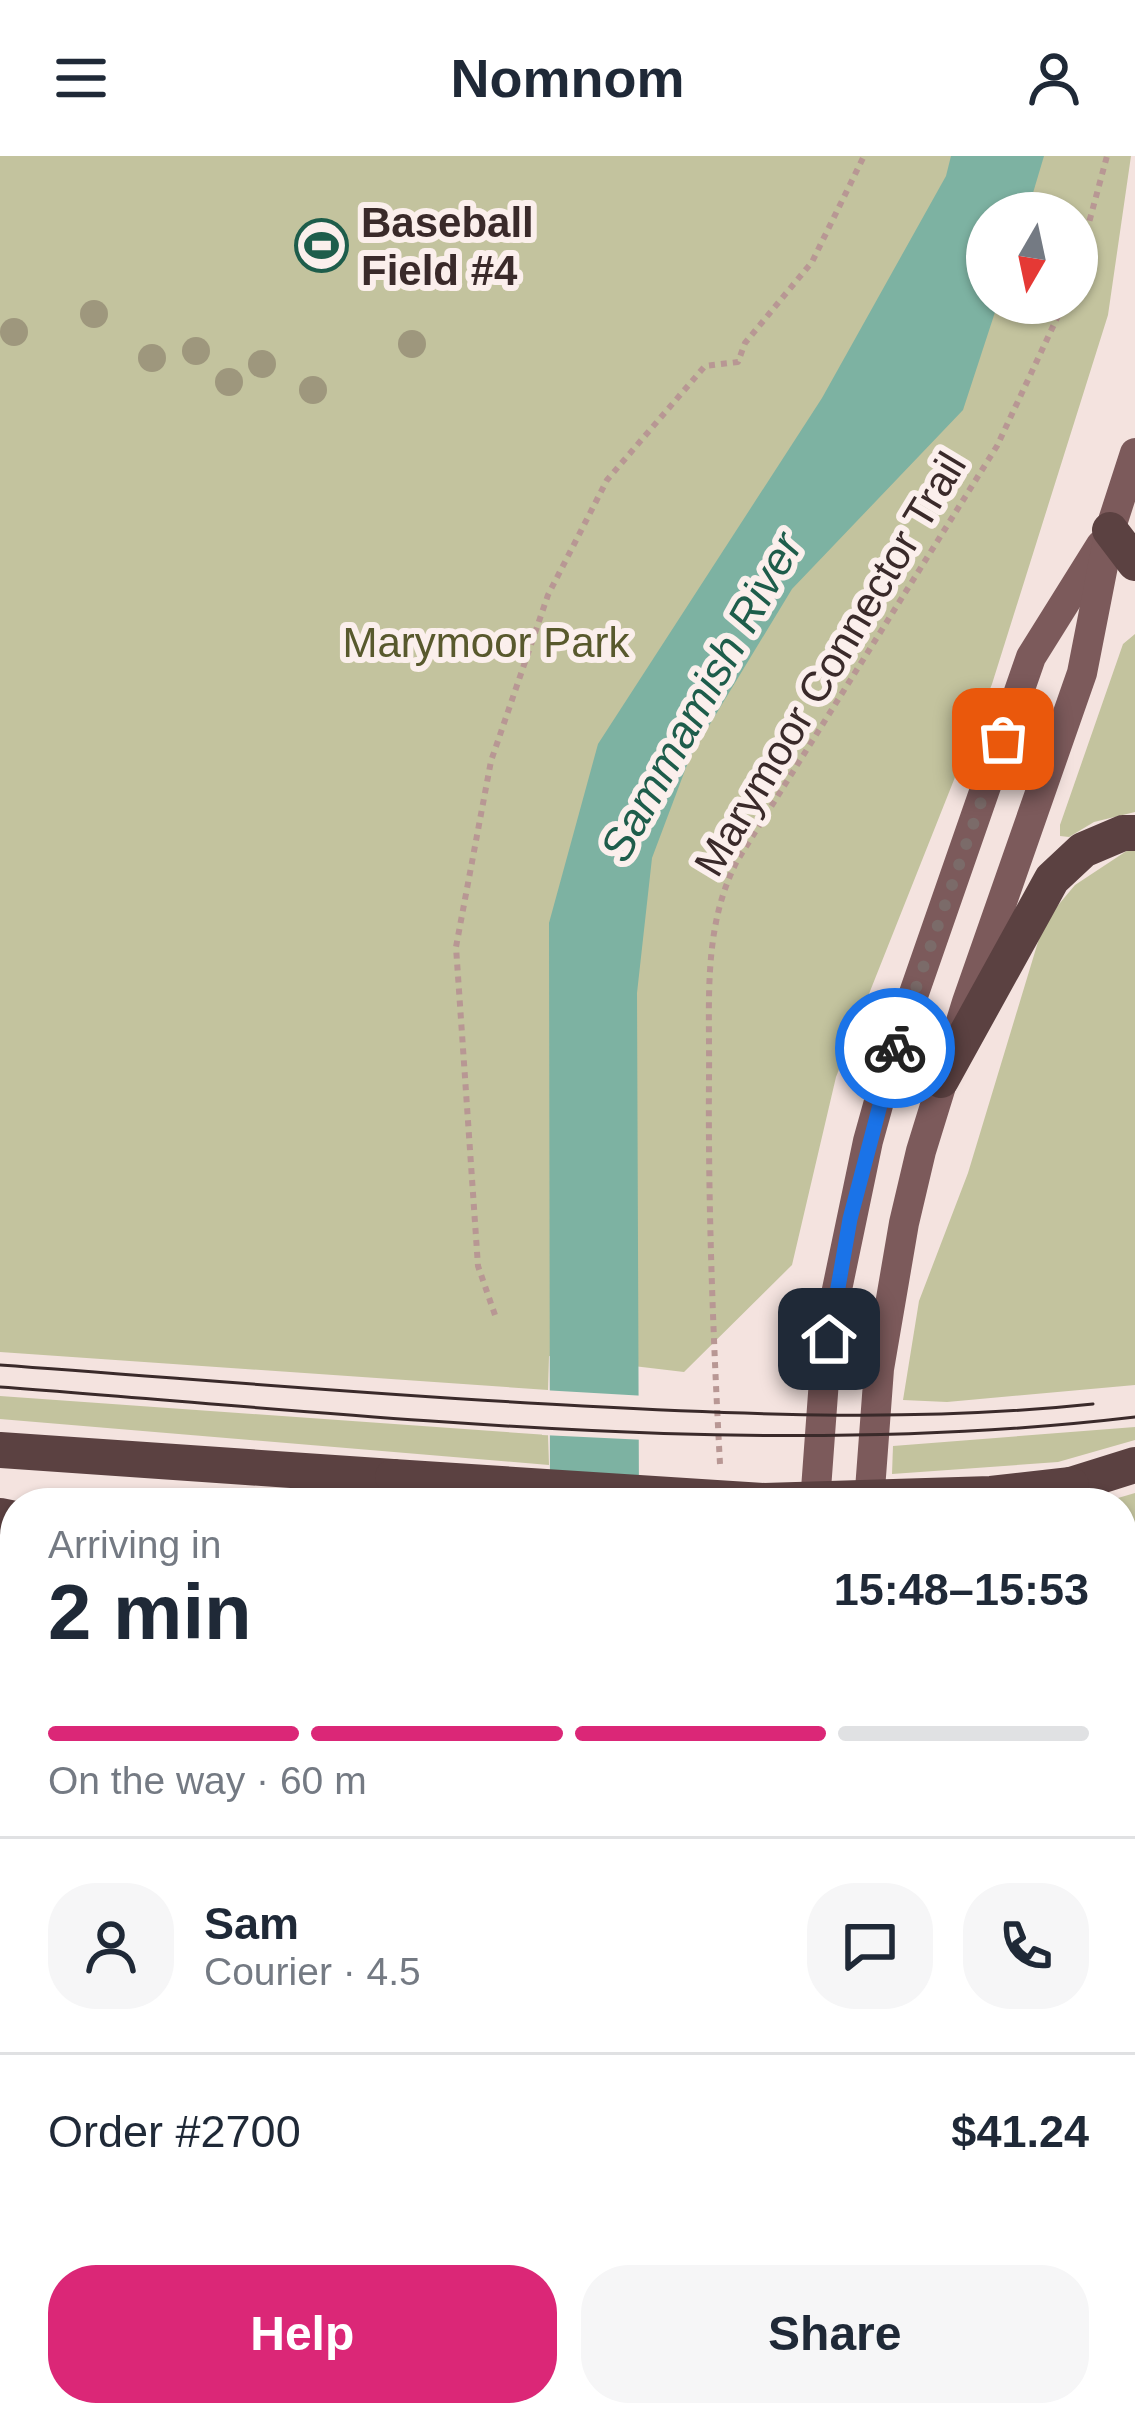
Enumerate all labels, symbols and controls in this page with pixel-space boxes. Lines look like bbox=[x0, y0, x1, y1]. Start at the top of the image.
icon: menu bbox=[48, 45, 114, 111]
icon: person bbox=[1021, 45, 1087, 111]
text: Nomnom bbox=[451, 48, 684, 108]
north arrow bbox=[966, 192, 1098, 324]
map controls bbox=[966, 192, 1098, 324]
place label: Baseball Field #4 bbox=[361, 199, 534, 294]
sports icon: Baseball Field #4 bbox=[294, 218, 350, 274]
street label: Marymoor Connector Trail bbox=[685, 444, 975, 884]
water label: Sammamish River bbox=[590, 522, 813, 870]
park label: Marymoor Park bbox=[342, 619, 631, 666]
pin bbox=[952, 688, 1054, 790]
icon: bag bbox=[970, 706, 1036, 772]
courier bbox=[835, 988, 955, 1108]
icon: bike bbox=[862, 1015, 928, 1081]
pin bbox=[778, 1288, 880, 1390]
icon: home bbox=[796, 1306, 862, 1372]
text: Arriving in bbox=[48, 1523, 221, 1566]
text: 15:48–15:53 bbox=[834, 1564, 1089, 1615]
text: 2 min bbox=[48, 1568, 252, 1656]
text: On the way · 60 m bbox=[48, 1759, 367, 1802]
button: person bbox=[48, 1883, 174, 2009]
button: chat bbox=[807, 1883, 933, 2009]
button: phone bbox=[963, 1883, 1089, 2009]
text: Sam bbox=[204, 1898, 299, 1949]
text: Courier · 4.5 bbox=[204, 1950, 421, 1993]
text: Order #2700 bbox=[48, 2106, 301, 2157]
text: $41.24 bbox=[951, 2106, 1089, 2157]
button: Help bbox=[48, 2265, 557, 2403]
button: Share bbox=[581, 2265, 1089, 2403]

